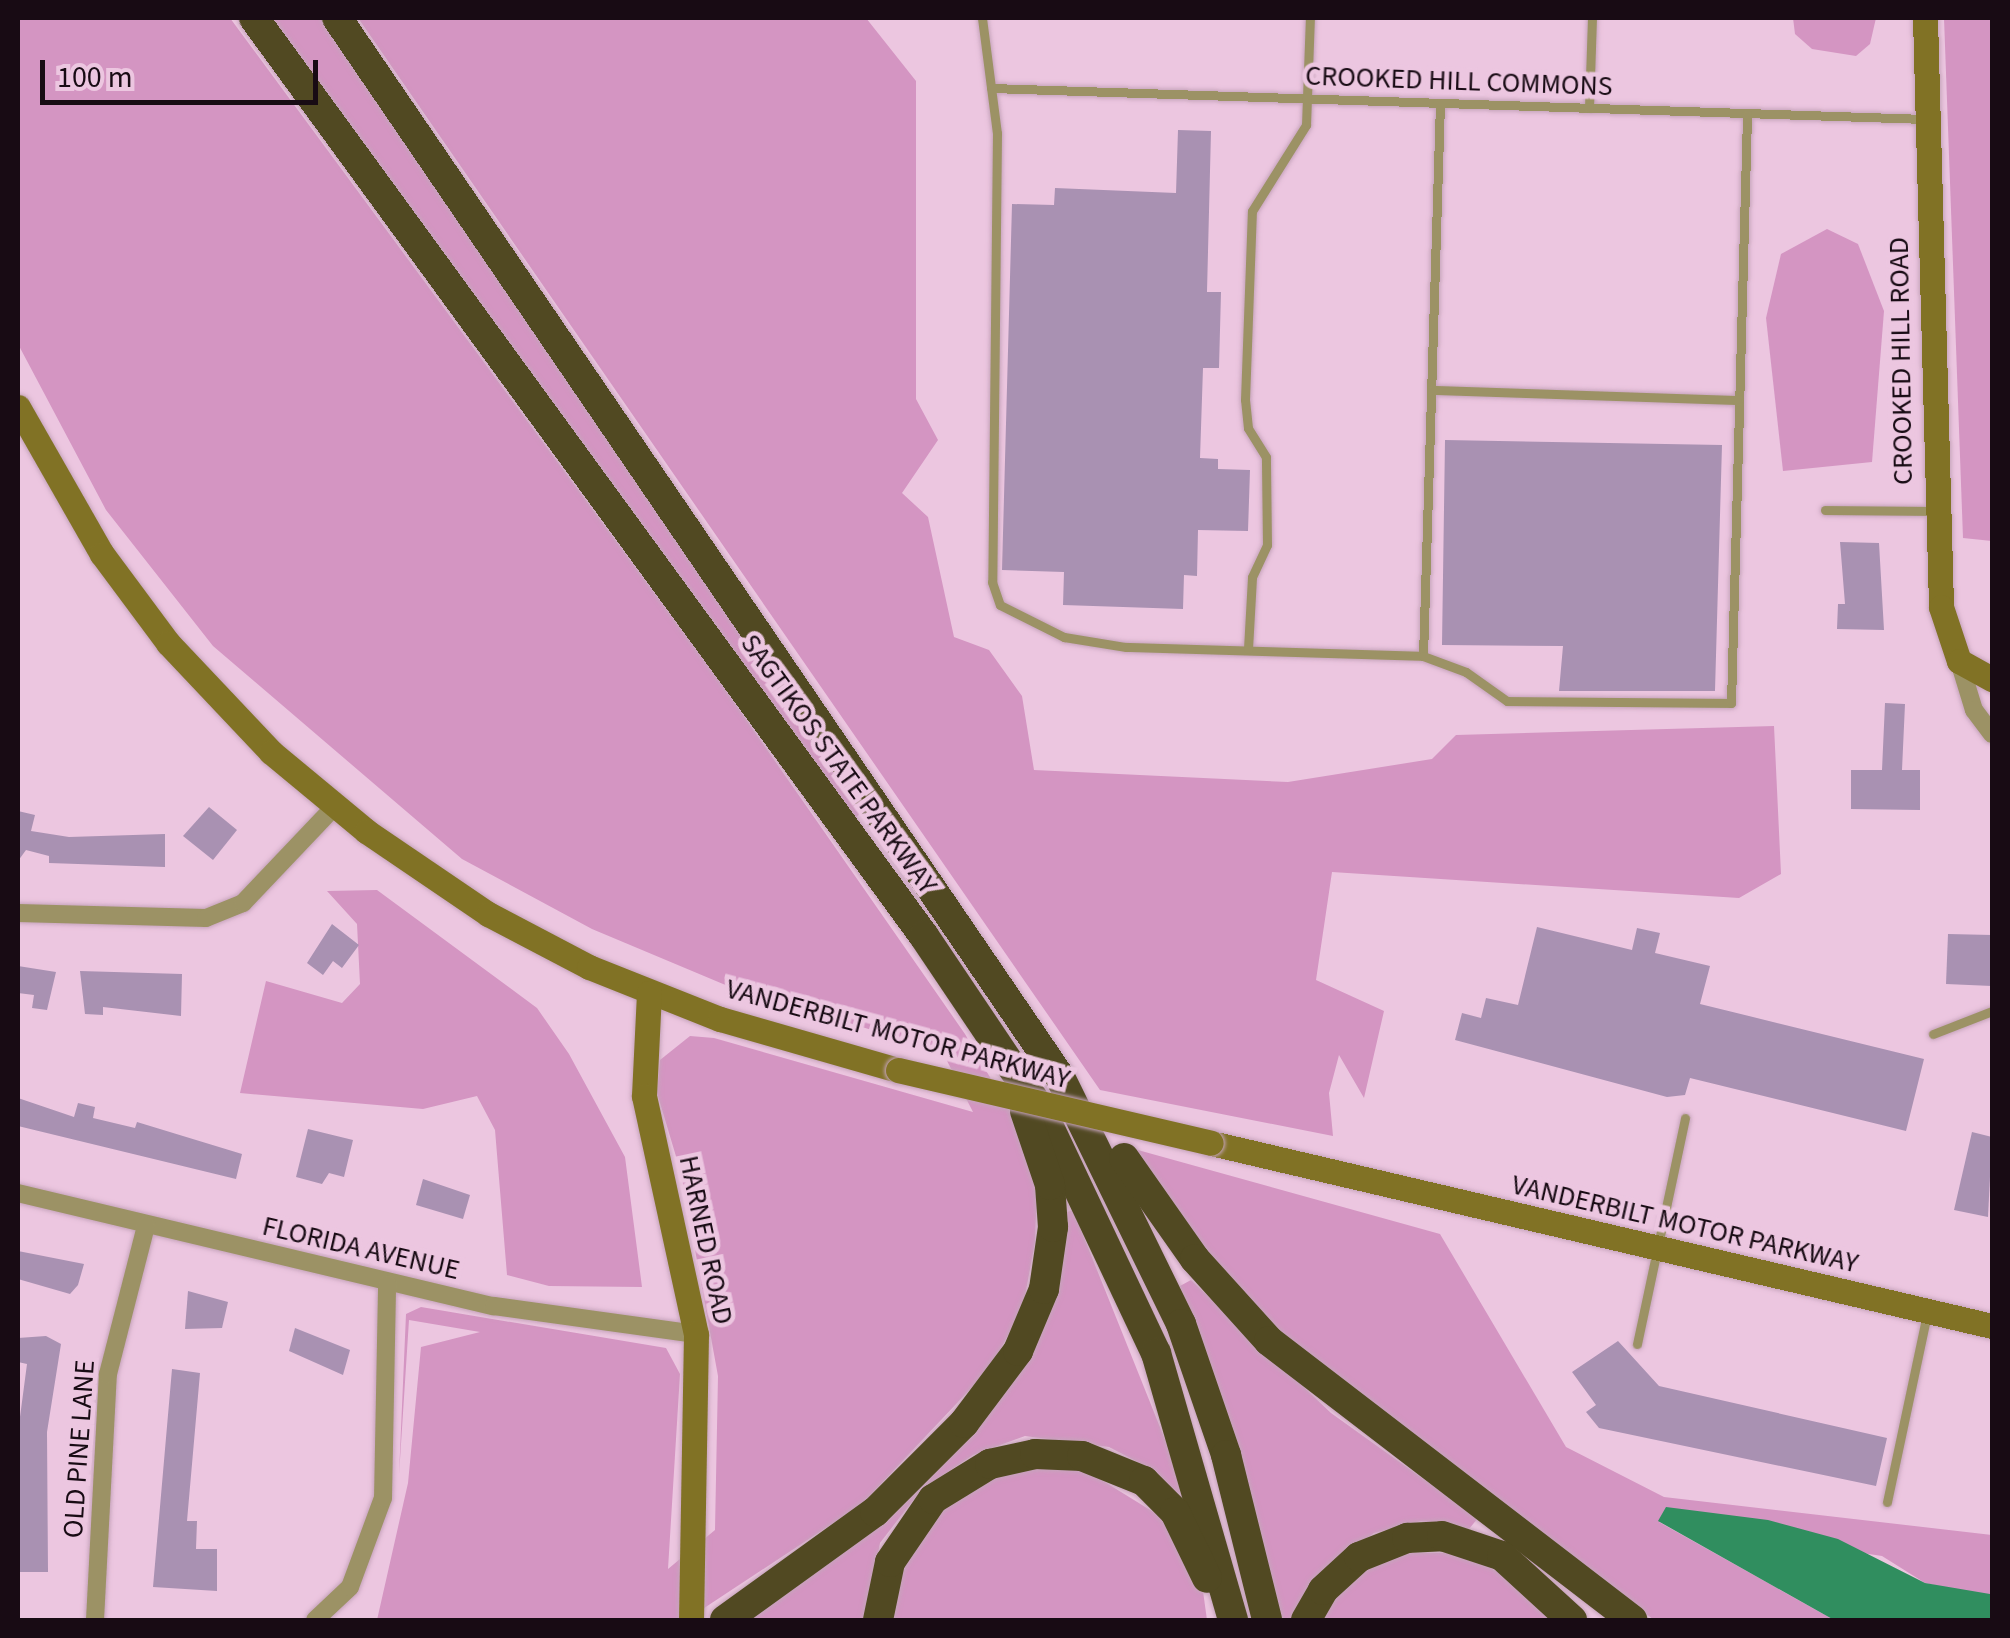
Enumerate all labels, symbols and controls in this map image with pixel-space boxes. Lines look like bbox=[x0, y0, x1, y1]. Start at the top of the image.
scale bar bbox=[45, 40, 322, 102]
text: 100 m bbox=[57, 56, 133, 99]
street label: CROOKED HILL COMMONS bbox=[1305, 59, 1613, 103]
street label: CROOKED HILL ROAD bbox=[1882, 237, 1920, 485]
street label: SAGTIKOS STATE PARKWAY bbox=[733, 628, 945, 900]
street label: VANDERBILT MOTOR PARKWAY bbox=[722, 972, 1074, 1096]
street label: HARNED ROAD bbox=[672, 1153, 740, 1327]
street label: VANDERBILT MOTOR PARKWAY bbox=[1509, 1168, 1861, 1280]
street label: FLORIDA AVENUE bbox=[259, 1209, 463, 1287]
street label: OLD PINE LANE bbox=[56, 1359, 102, 1539]

